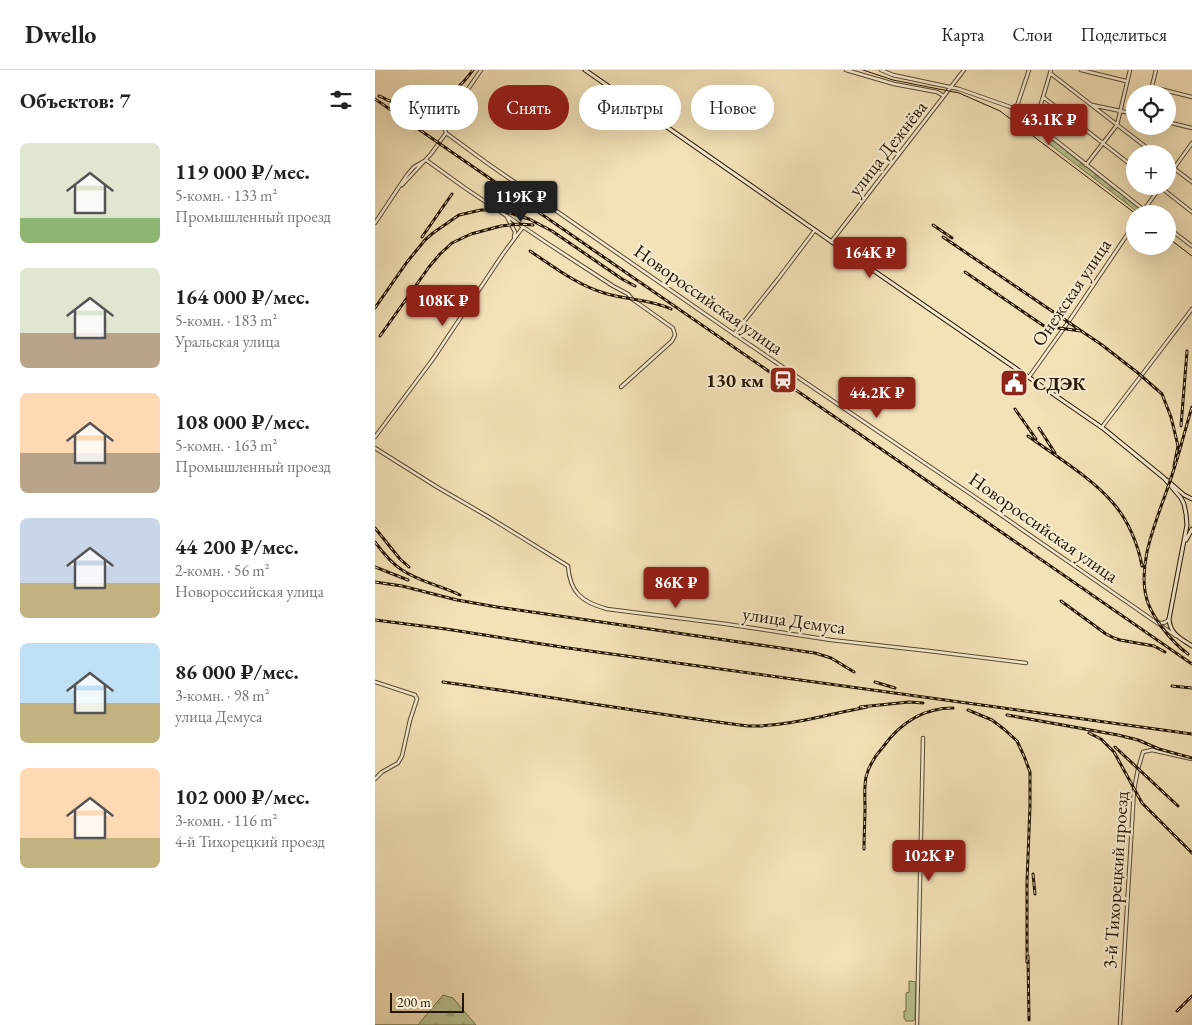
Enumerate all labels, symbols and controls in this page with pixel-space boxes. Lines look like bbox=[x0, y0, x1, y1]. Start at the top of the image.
text: Dwello bbox=[25, 19, 96, 50]
text: Карта bbox=[942, 23, 985, 46]
text: Слои bbox=[1013, 23, 1052, 46]
text: Поделиться bbox=[1080, 23, 1167, 46]
chip: Купить bbox=[390, 85, 478, 130]
chip: Снять bbox=[488, 85, 569, 130]
chip: Фильтры bbox=[579, 85, 681, 130]
chip: Новое bbox=[691, 85, 774, 130]
map controls bbox=[1126, 85, 1176, 255]
button: locate bbox=[1126, 85, 1176, 135]
icon: filters bbox=[327, 86, 355, 114]
text: Объектов: 7 bbox=[20, 87, 131, 114]
street label: улица Дежнёва bbox=[842, 95, 933, 201]
pin: 43.1K ₽ bbox=[1003, 104, 1095, 146]
text: 43.1K ₽ bbox=[1021, 109, 1077, 130]
button: + bbox=[1126, 145, 1176, 195]
text: 119 000 ₽/мес. bbox=[175, 158, 310, 185]
icon: home bbox=[60, 163, 120, 223]
pin: 119K ₽ bbox=[480, 180, 562, 223]
text: 5-комн. · 133 m² bbox=[175, 185, 277, 206]
text: 119K ₽ bbox=[495, 186, 547, 207]
button: − bbox=[1126, 205, 1176, 255]
text: Промышленный проезд bbox=[175, 206, 331, 227]
street label: Онежская улица bbox=[1026, 233, 1117, 351]
pin: 164K ₽ bbox=[829, 236, 911, 279]
street label: Новороссийская улица bbox=[629, 238, 789, 361]
text: 164K ₽ bbox=[844, 242, 896, 263]
text: 164 000 ₽/мес. bbox=[175, 283, 310, 310]
pin: 108K ₽ bbox=[402, 284, 484, 327]
icon: home bbox=[60, 288, 120, 348]
text: 108K ₽ bbox=[417, 290, 469, 311]
text: 5-комн. · 183 m² bbox=[175, 310, 277, 331]
text: Уральская улица bbox=[175, 331, 280, 352]
station icon: 130 км bbox=[768, 365, 798, 395]
place label: 130 км bbox=[706, 368, 764, 393]
public building icon: СДЭК bbox=[999, 368, 1029, 398]
place label: СДЭК bbox=[1033, 371, 1086, 396]
pin: 44.2K ₽ bbox=[831, 376, 923, 419]
text: 44.2K ₽ bbox=[849, 382, 905, 403]
text: 108 000 ₽/мес. bbox=[175, 408, 310, 435]
icon: home bbox=[60, 413, 120, 473]
text: 5-комн. · 163 m² bbox=[175, 435, 277, 456]
text: Промышленный проезд bbox=[175, 456, 331, 477]
street label: Новороссийская улица bbox=[964, 466, 1124, 589]
text: 44 200 ₽/мес. bbox=[175, 533, 299, 560]
icon: home bbox=[60, 538, 120, 598]
text: 2-комн. · 56 m² bbox=[175, 560, 270, 581]
pin: 86K ₽ bbox=[641, 566, 711, 609]
text: 86K ₽ bbox=[655, 572, 697, 593]
text: Новороссийская улица bbox=[175, 581, 324, 602]
street label: улица Демуса bbox=[741, 601, 847, 640]
text: 86 000 ₽/мес. bbox=[175, 658, 299, 685]
icon: home bbox=[60, 663, 120, 723]
text: 3-комн. · 98 m² bbox=[175, 685, 270, 706]
text: улица Демуса bbox=[175, 706, 262, 727]
text: 102 000 ₽/мес. bbox=[175, 783, 310, 810]
icon: home bbox=[60, 788, 120, 848]
street label: 3-й Тихорецкий проезд bbox=[1097, 790, 1134, 970]
text: 3-комн. · 116 m² bbox=[175, 810, 277, 831]
text: 4-й Тихорецкий проезд bbox=[175, 831, 325, 852]
pin: 102K ₽ bbox=[888, 840, 970, 882]
text: 102K ₽ bbox=[903, 845, 955, 866]
scale bar bbox=[390, 990, 464, 1013]
text: 200 m bbox=[397, 993, 431, 1011]

